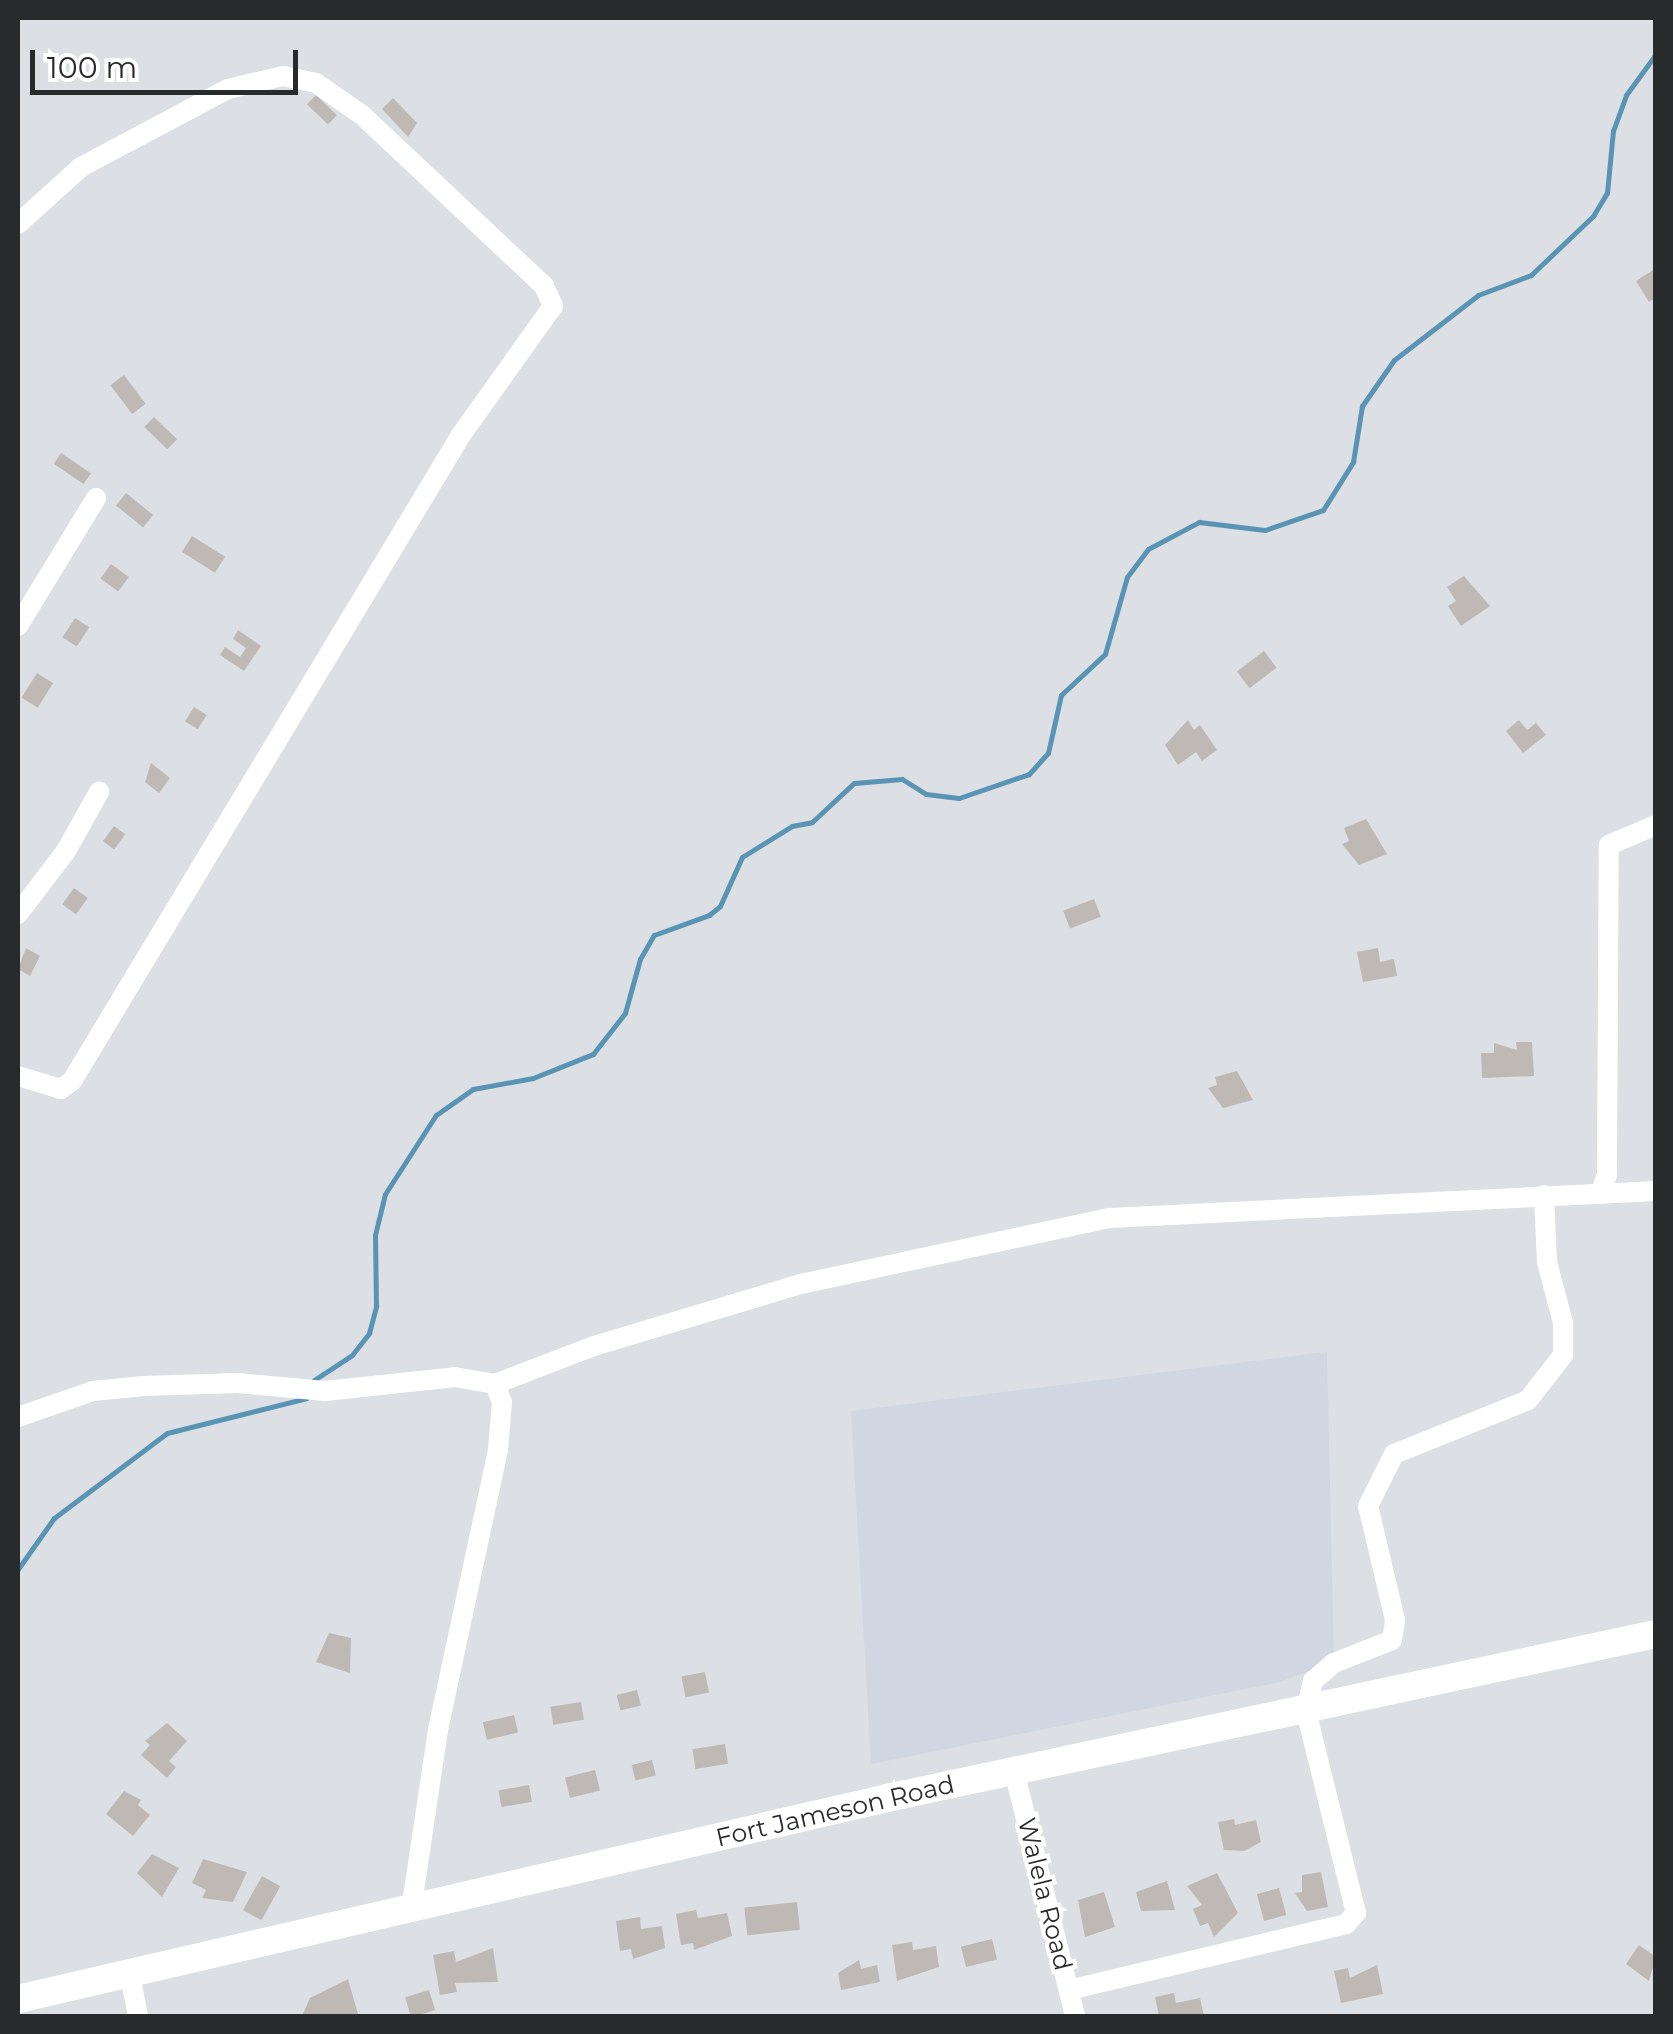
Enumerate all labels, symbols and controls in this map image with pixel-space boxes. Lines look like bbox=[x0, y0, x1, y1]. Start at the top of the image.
scale bar bbox=[35, 30, 302, 92]
text: 100 m bbox=[47, 49, 137, 86]
street label: Fort Jameson Road bbox=[713, 1769, 957, 1853]
street label: Walela Road bbox=[1012, 1815, 1078, 1973]

